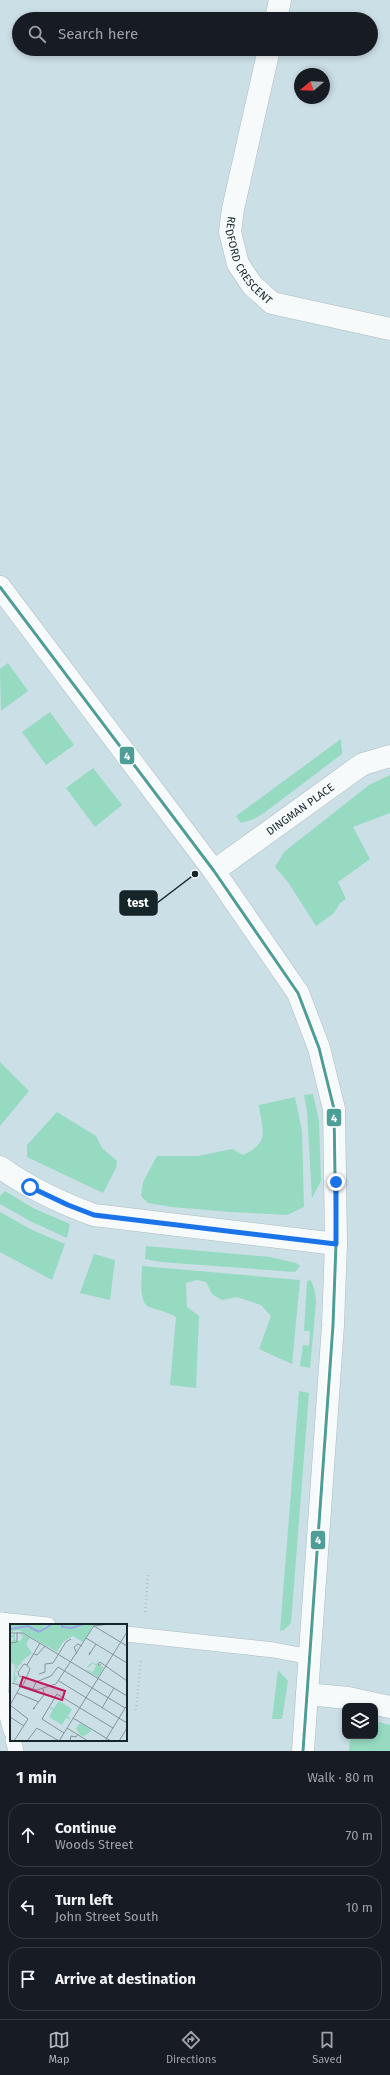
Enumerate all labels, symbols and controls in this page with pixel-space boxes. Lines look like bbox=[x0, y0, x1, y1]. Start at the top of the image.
search box bbox=[12, 12, 378, 56]
icon: search bbox=[26, 23, 48, 45]
text: Search here bbox=[58, 25, 138, 43]
north arrow bbox=[294, 68, 330, 104]
street label: REDFORD CRESCENT bbox=[222, 216, 275, 307]
line badge: 4 bbox=[119, 746, 135, 765]
text: 4 bbox=[124, 750, 130, 763]
street label: DINGMAN PLACE bbox=[264, 781, 337, 838]
callout: test bbox=[120, 891, 157, 915]
text: test bbox=[127, 896, 149, 910]
line badge: 4 bbox=[326, 1108, 342, 1127]
text: 4 bbox=[331, 1112, 337, 1125]
route end bbox=[327, 1173, 345, 1191]
route start bbox=[21, 1178, 39, 1196]
line badge: 4 bbox=[310, 1530, 326, 1550]
text: 4 bbox=[315, 1534, 321, 1547]
inset map bbox=[10, 1624, 127, 1741]
map controls bbox=[342, 1703, 378, 1739]
button: layers bbox=[342, 1703, 378, 1739]
text: 1 min bbox=[16, 1767, 57, 1788]
text: Walk · 80 m bbox=[307, 1770, 374, 1785]
text: Continue bbox=[55, 1819, 116, 1837]
icon: ahead bbox=[17, 1824, 39, 1846]
text: 70 m bbox=[346, 1828, 373, 1843]
text: Woods Street bbox=[55, 1837, 133, 1852]
text: Turn left bbox=[55, 1891, 113, 1909]
icon: left bbox=[17, 1896, 39, 1918]
text: 10 m bbox=[346, 1900, 373, 1915]
text: John Street South bbox=[55, 1909, 159, 1924]
icon: arrive bbox=[17, 1968, 39, 1990]
text: Arrive at destination bbox=[55, 1970, 196, 1988]
tab: Map bbox=[48, 2029, 70, 2066]
tab: Directions bbox=[166, 2029, 216, 2066]
tab: Saved bbox=[312, 2029, 342, 2066]

